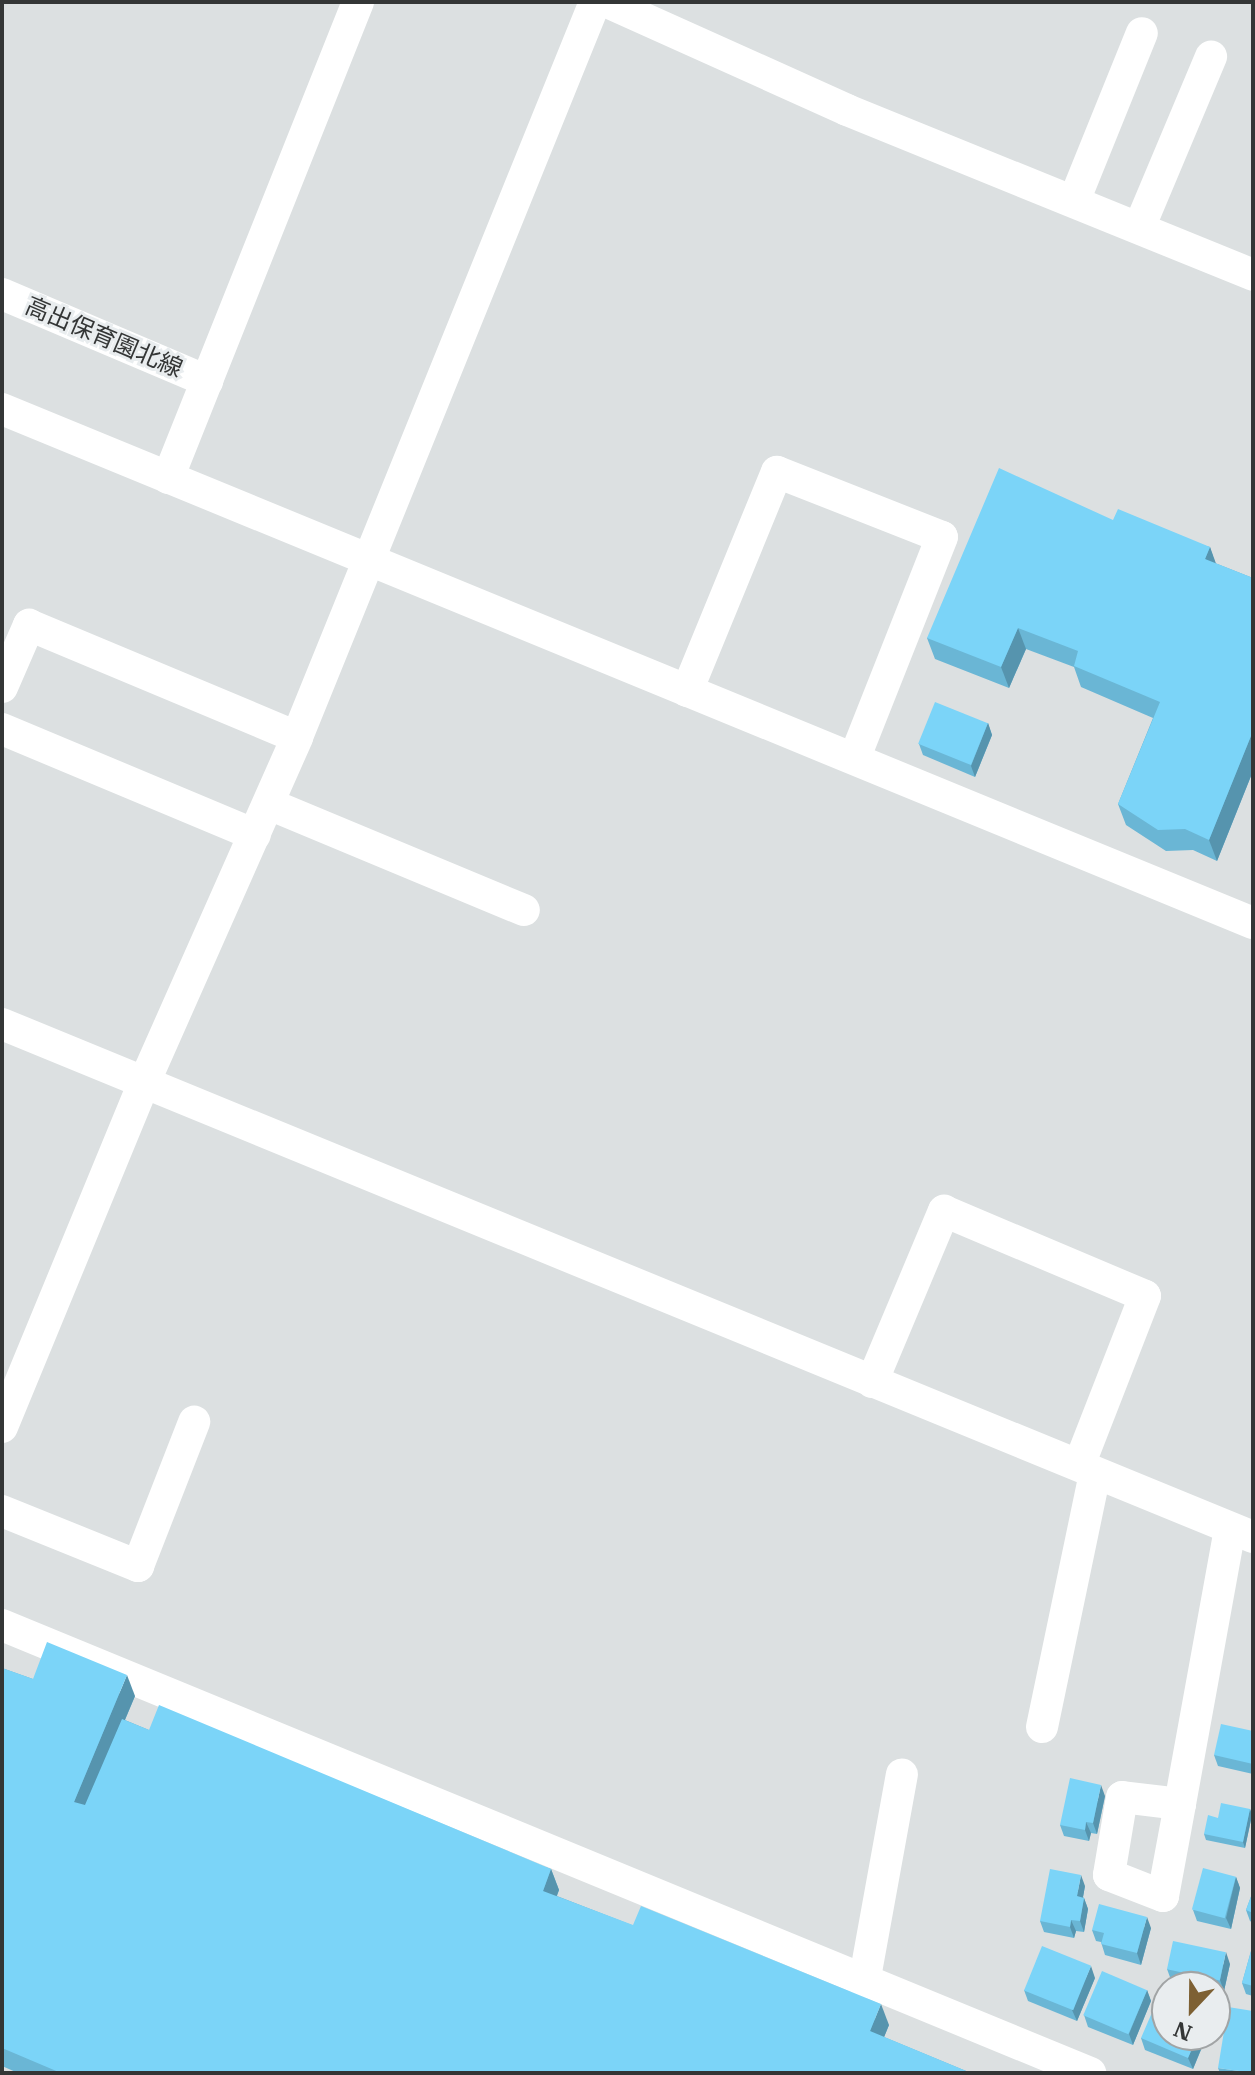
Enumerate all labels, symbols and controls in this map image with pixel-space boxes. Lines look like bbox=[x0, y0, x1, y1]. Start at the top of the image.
street label: 高出保育園北線 bbox=[21, 291, 187, 383]
north arrow bbox=[1151, 1971, 1231, 2051]
text: N bbox=[1169, 2015, 1196, 2049]

